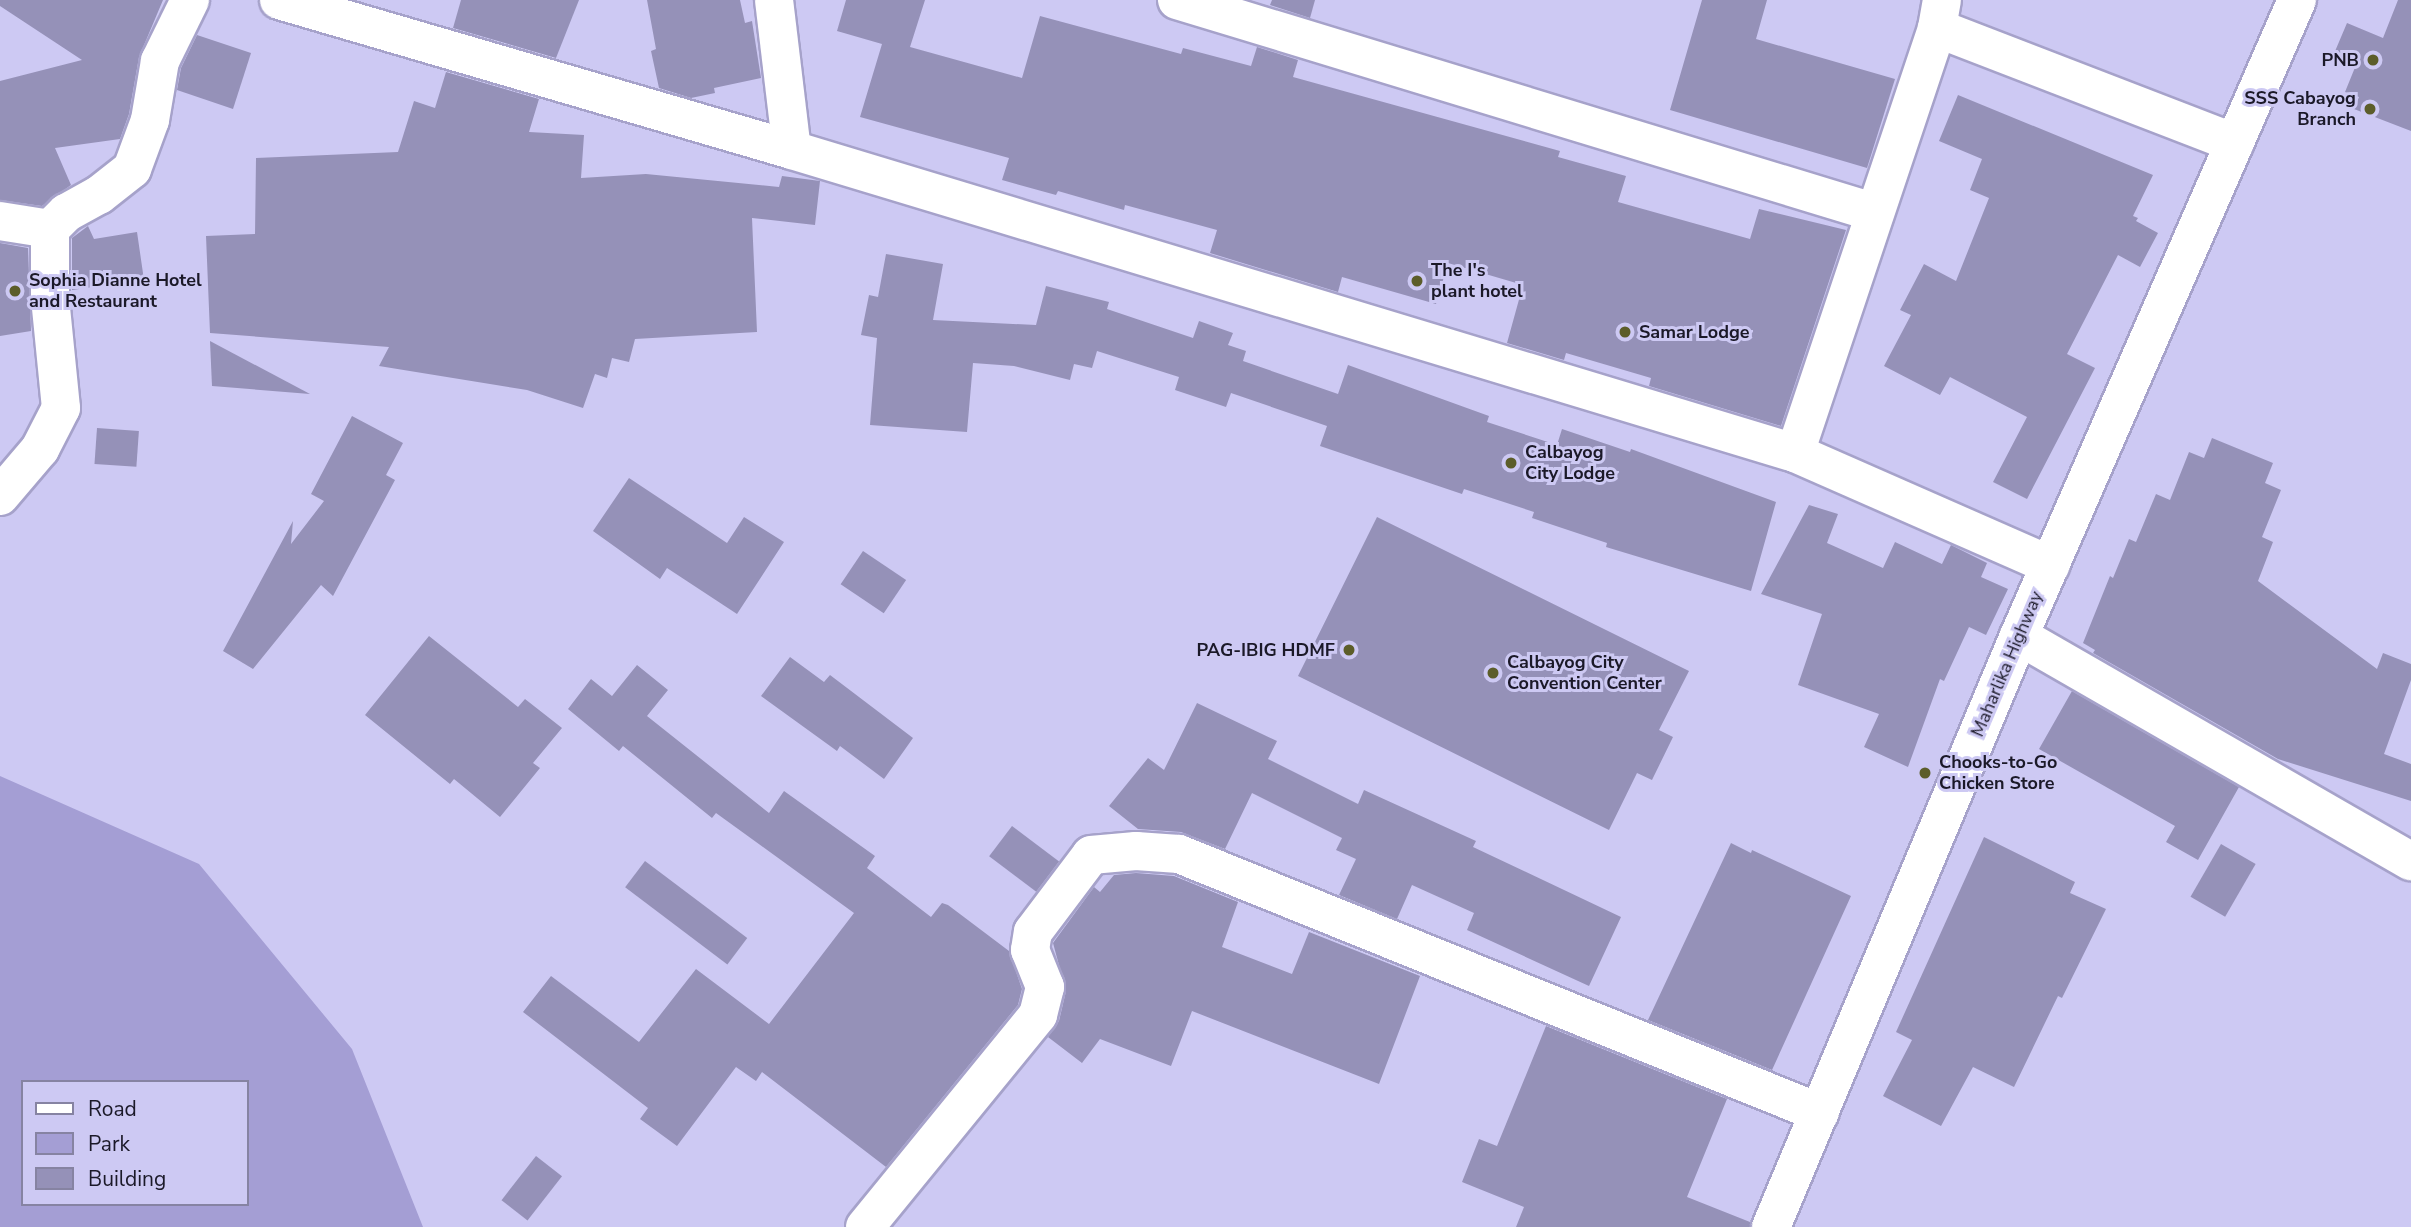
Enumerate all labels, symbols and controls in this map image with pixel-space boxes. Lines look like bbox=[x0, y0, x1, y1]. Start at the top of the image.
place label: PNB bbox=[2321, 49, 2359, 71]
marker: PNB bbox=[2365, 52, 2381, 68]
place label: SSS Cabayog Branch bbox=[2244, 88, 2356, 130]
marker: SSS Cabayog Branch bbox=[2362, 101, 2378, 117]
place label: The I's plant hotel bbox=[1431, 260, 1523, 302]
place label: Sophia Dianne Hotel and Restaurant bbox=[29, 270, 202, 312]
marker: The I's plant hotel bbox=[1409, 273, 1425, 289]
marker: Sophia Dianne Hotel and Restaurant bbox=[7, 283, 23, 299]
place label: Samar Lodge bbox=[1639, 321, 1750, 343]
marker: Samar Lodge bbox=[1617, 324, 1633, 340]
place label: Calbayog City Lodge bbox=[1525, 442, 1615, 484]
marker: Calbayog City Lodge bbox=[1503, 455, 1519, 471]
street label: Maharlika Highway bbox=[1967, 588, 2047, 740]
place label: PAG-IBIG HDMF bbox=[1196, 639, 1335, 661]
marker: PAG-IBIG HDMF bbox=[1341, 642, 1357, 658]
place label: Calbayog City Convention Center bbox=[1507, 652, 1662, 694]
marker: Calbayog City Convention Center bbox=[1485, 665, 1501, 681]
place label: Chooks-to-Go Chicken Store bbox=[1939, 752, 2057, 794]
marker: Chooks-to-Go Chicken Store bbox=[1917, 765, 1933, 781]
legend bbox=[21, 1080, 248, 1206]
text: Road bbox=[88, 1095, 137, 1123]
text: Park bbox=[88, 1130, 130, 1158]
text: Building bbox=[88, 1165, 166, 1193]

